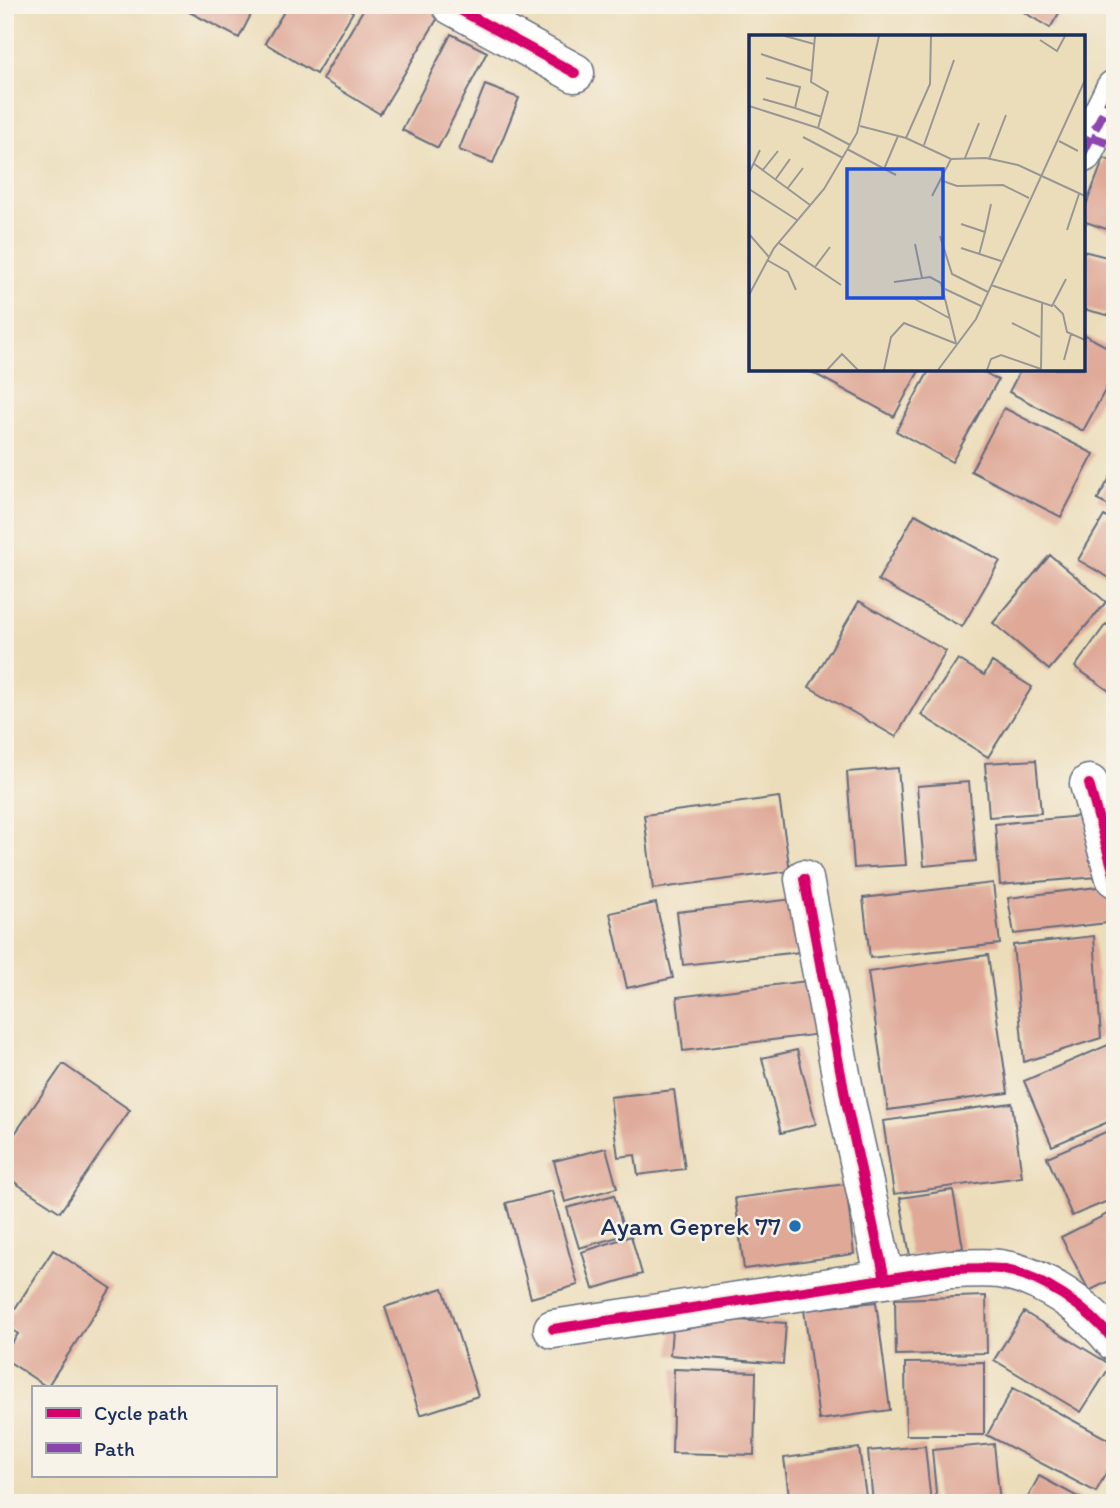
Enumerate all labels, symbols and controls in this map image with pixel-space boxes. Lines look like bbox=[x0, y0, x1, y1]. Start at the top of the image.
inset map bbox=[749, 35, 1085, 371]
place label: Ayam Geprek 77 bbox=[601, 1210, 781, 1242]
marker: Ayam Geprek 77 bbox=[787, 1218, 803, 1234]
legend bbox=[32, 1386, 276, 1476]
text: Cycle path bbox=[94, 1400, 188, 1425]
text: Path bbox=[94, 1436, 135, 1461]

